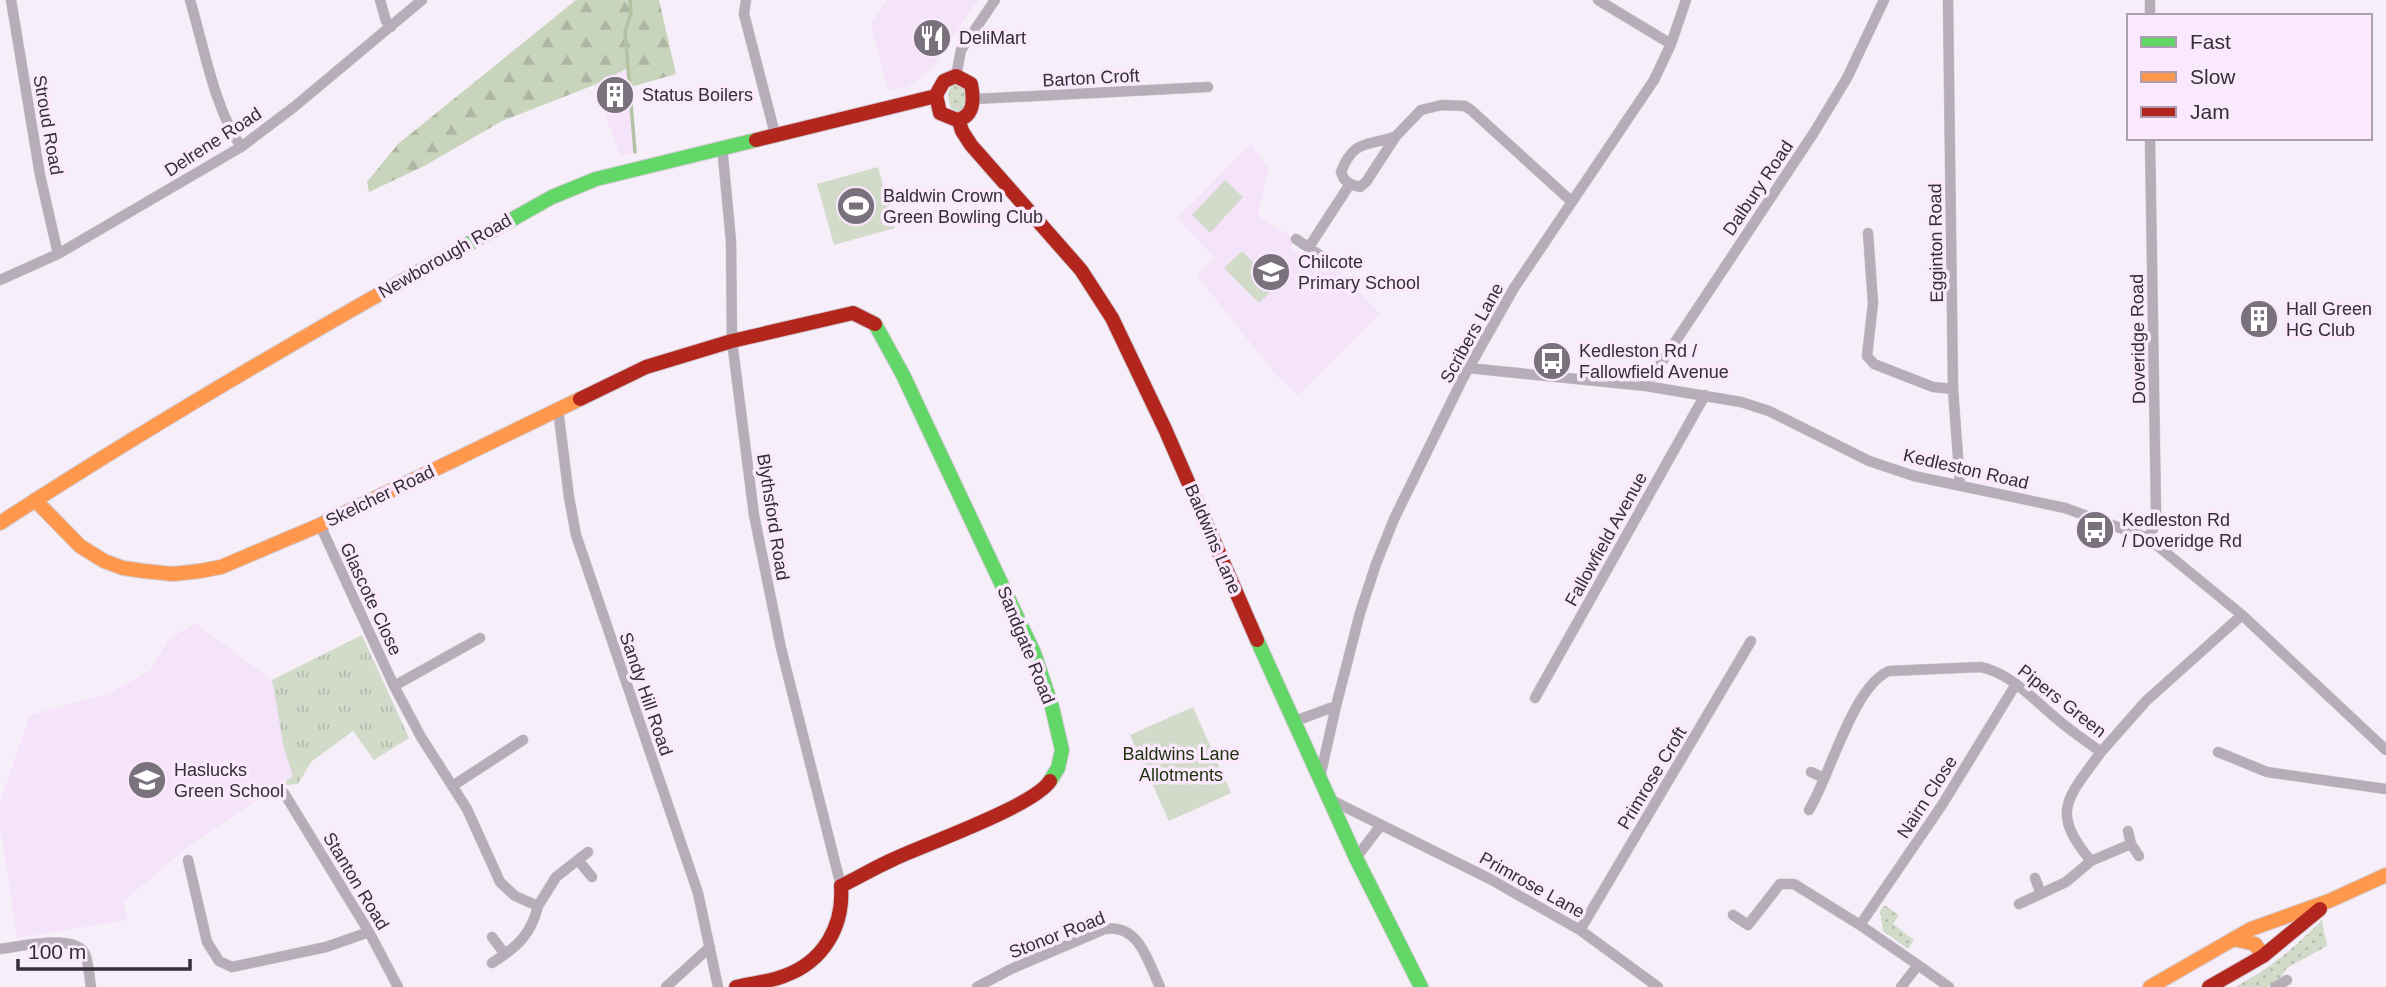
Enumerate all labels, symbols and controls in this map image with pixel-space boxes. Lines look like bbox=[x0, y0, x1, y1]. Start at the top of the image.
legend bbox=[2127, 14, 2372, 140]
restaurant icon: DeliMart bbox=[911, 17, 953, 59]
place label: DeliMart bbox=[959, 28, 1026, 48]
text: Fast bbox=[2190, 30, 2231, 53]
street label: Barton Croft bbox=[1042, 65, 1140, 91]
text: Slow bbox=[2190, 65, 2236, 88]
street label: Stroud Road bbox=[29, 73, 67, 177]
building icon: Status Boilers bbox=[594, 74, 636, 116]
place label: Status Boilers bbox=[642, 85, 753, 105]
text: Jam bbox=[2190, 100, 2230, 123]
street label: Delrene Road bbox=[161, 103, 265, 181]
street label: Dalbury Road bbox=[1719, 137, 1797, 239]
street label: Egginton Road bbox=[1925, 183, 1947, 303]
sports icon: Baldwin Crown Green Bowling Club bbox=[835, 185, 877, 227]
place label: Baldwin Crown Green Bowling Club bbox=[883, 186, 1043, 227]
street label: Newborough Road bbox=[375, 210, 515, 302]
school or university icon: Chilcote Primary School bbox=[1250, 251, 1292, 293]
place label: Chilcote Primary School bbox=[1298, 252, 1420, 293]
street label: Doveridge Road bbox=[2127, 274, 2149, 404]
street label: Scribers Lane bbox=[1436, 280, 1508, 386]
building icon: Hall Green HG Club bbox=[2238, 298, 2280, 340]
place label: Hall Green HG Club bbox=[2286, 299, 2372, 340]
bus stop icon: Kedleston Rd / Fallowfield Avenue bbox=[1531, 340, 1573, 382]
place label: Kedleston Rd / Fallowfield Avenue bbox=[1579, 341, 1729, 382]
street label: Kedleston Road bbox=[1901, 445, 2031, 493]
street label: Blythsford Road bbox=[753, 452, 793, 582]
street label: Skelcher Road bbox=[323, 461, 437, 531]
street label: Fallowfield Avenue bbox=[1561, 469, 1651, 609]
street label: Baldwins Lane bbox=[1181, 481, 1245, 597]
bus stop icon: Kedleston Rd / Doveridge Rd bbox=[2074, 509, 2116, 551]
place label: Kedleston Rd / Doveridge Rd bbox=[2122, 510, 2242, 551]
street label: Glascote Close bbox=[336, 539, 406, 659]
street label: Sandgate Road bbox=[993, 583, 1059, 707]
street label: Sandy Hill Road bbox=[616, 630, 676, 758]
street label: Pipers Green bbox=[2014, 660, 2110, 742]
street label: Primrose Croft bbox=[1614, 723, 1690, 833]
park label: Baldwins Lane Allotments bbox=[1122, 744, 1240, 785]
street label: Nairn Close bbox=[1893, 752, 1961, 842]
school or university icon: Haslucks Green School bbox=[126, 759, 168, 801]
place label: Haslucks Green School bbox=[174, 760, 284, 801]
street label: Stanton Road bbox=[319, 829, 393, 933]
street label: Primrose Lane bbox=[1476, 848, 1588, 922]
street label: Stonor Road bbox=[1006, 908, 1108, 962]
scale bar bbox=[18, 928, 189, 972]
text: 100 m bbox=[28, 940, 86, 963]

